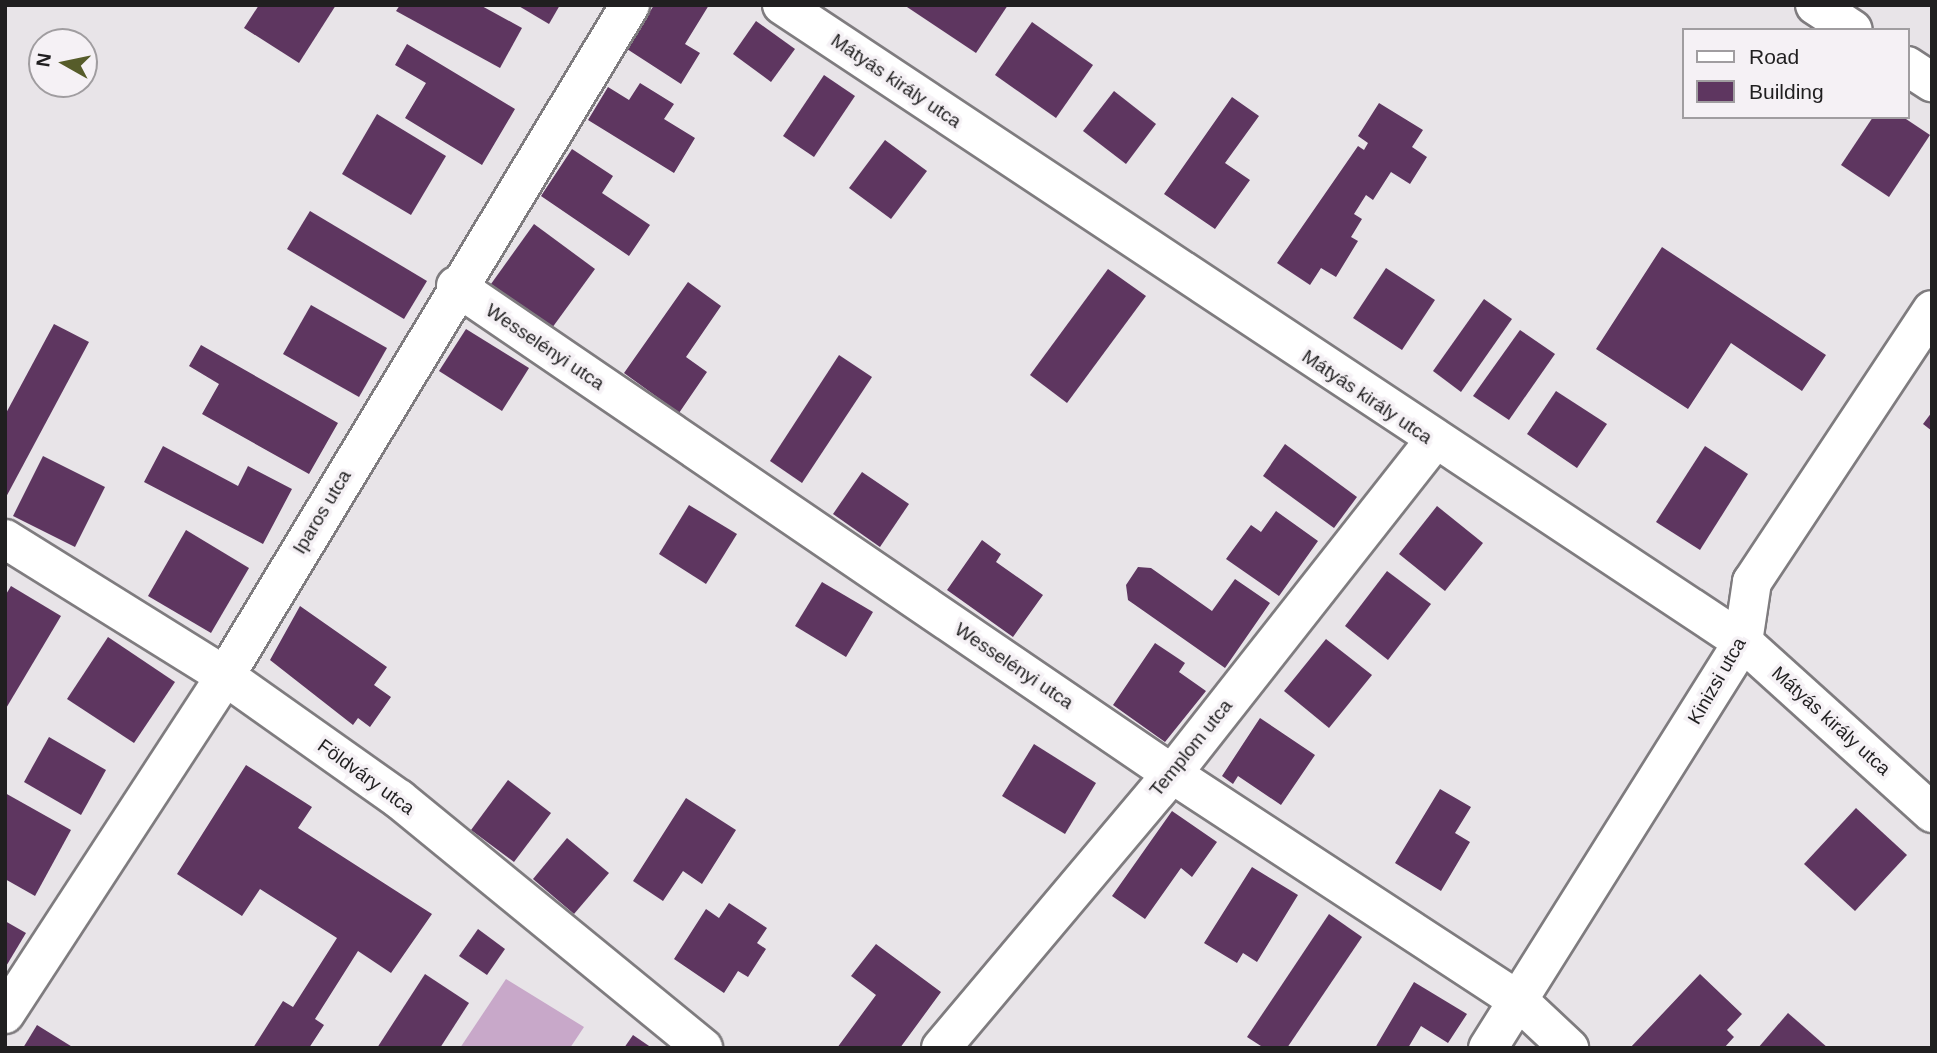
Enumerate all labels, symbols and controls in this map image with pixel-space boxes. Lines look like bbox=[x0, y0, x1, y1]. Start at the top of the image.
north arrow bbox=[28, 28, 98, 98]
legend bbox=[1682, 28, 1909, 119]
street label: Mátyás király utca bbox=[827, 29, 965, 133]
text: Road bbox=[1749, 45, 1799, 68]
text: N bbox=[32, 52, 55, 68]
text: Building bbox=[1749, 80, 1824, 103]
street label: Wesselényi utca bbox=[481, 299, 609, 395]
street label: Mátyás király utca bbox=[1298, 345, 1436, 449]
street label: Iparos utca bbox=[288, 466, 356, 558]
street label: Wesselényi utca bbox=[950, 618, 1078, 714]
street label: Kinizsi utca bbox=[1683, 634, 1751, 728]
street label: Mátyás király utca bbox=[1767, 662, 1895, 780]
street label: Templom utca bbox=[1145, 695, 1237, 801]
street label: Földváry utca bbox=[313, 734, 419, 820]

